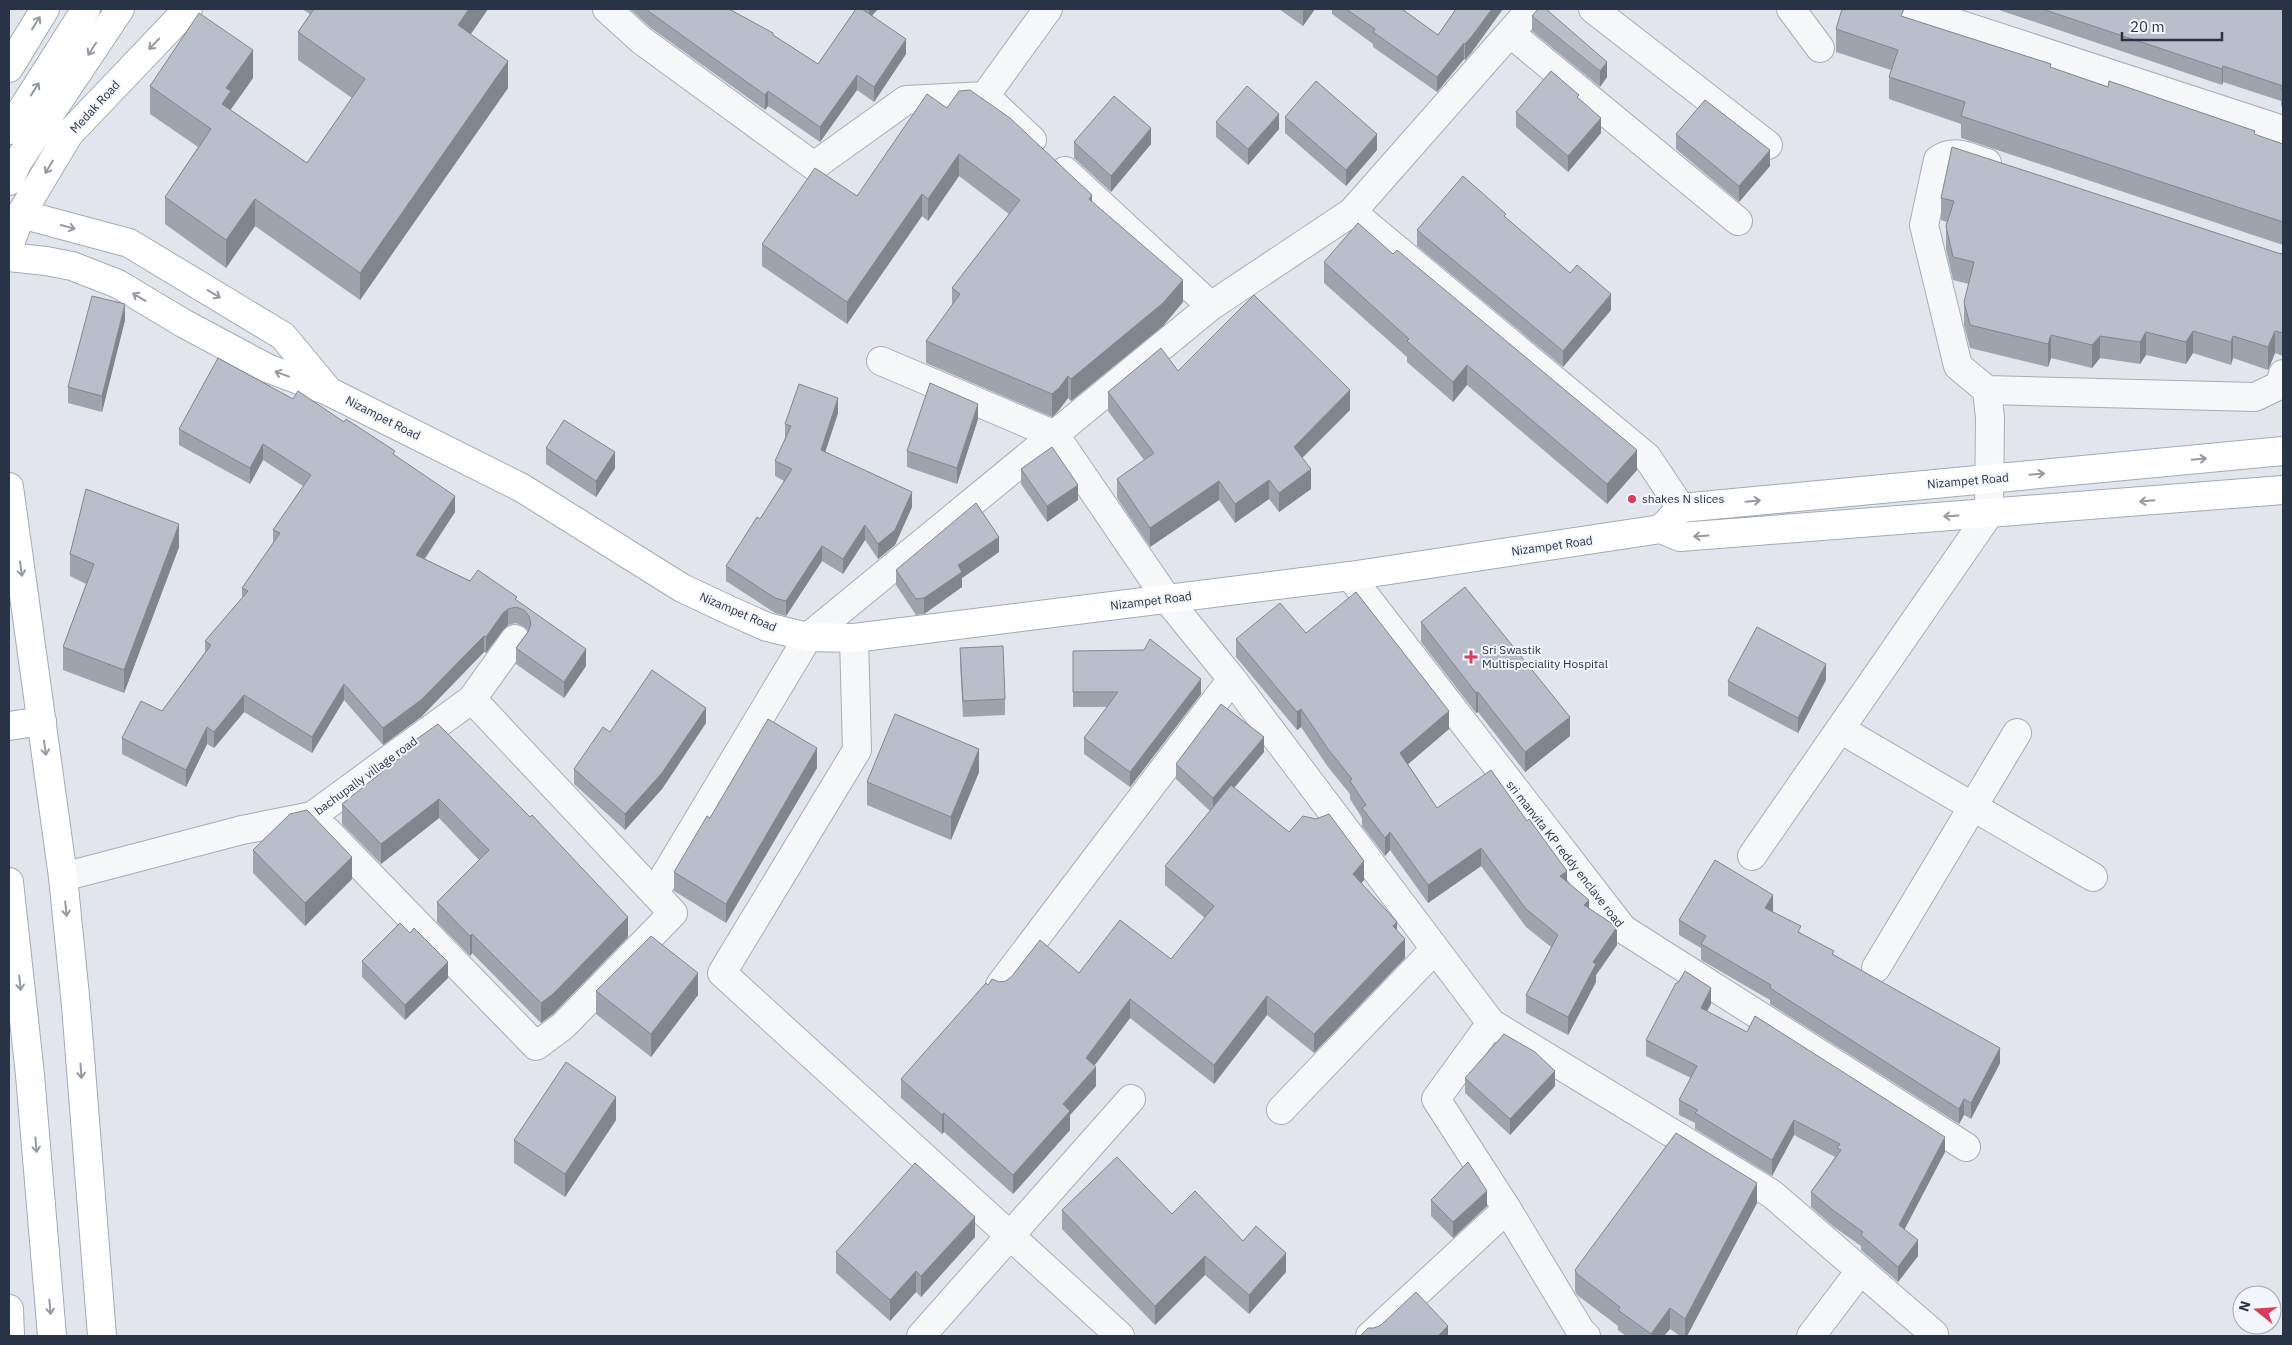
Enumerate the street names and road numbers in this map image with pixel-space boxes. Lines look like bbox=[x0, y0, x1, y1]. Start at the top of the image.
street label: Medak Road bbox=[66, 77, 123, 136]
street label: Nizampet Road bbox=[343, 392, 423, 443]
street label: Nizampet Road bbox=[1926, 469, 2010, 492]
street label: Nizampet Road bbox=[1510, 532, 1594, 559]
street label: Nizampet Road bbox=[1109, 588, 1193, 613]
street label: Nizampet Road bbox=[697, 589, 779, 634]
street label: bachupally village road bbox=[311, 733, 420, 818]
street label: sri manvita KP reddy enclave road bbox=[1503, 777, 1627, 930]

